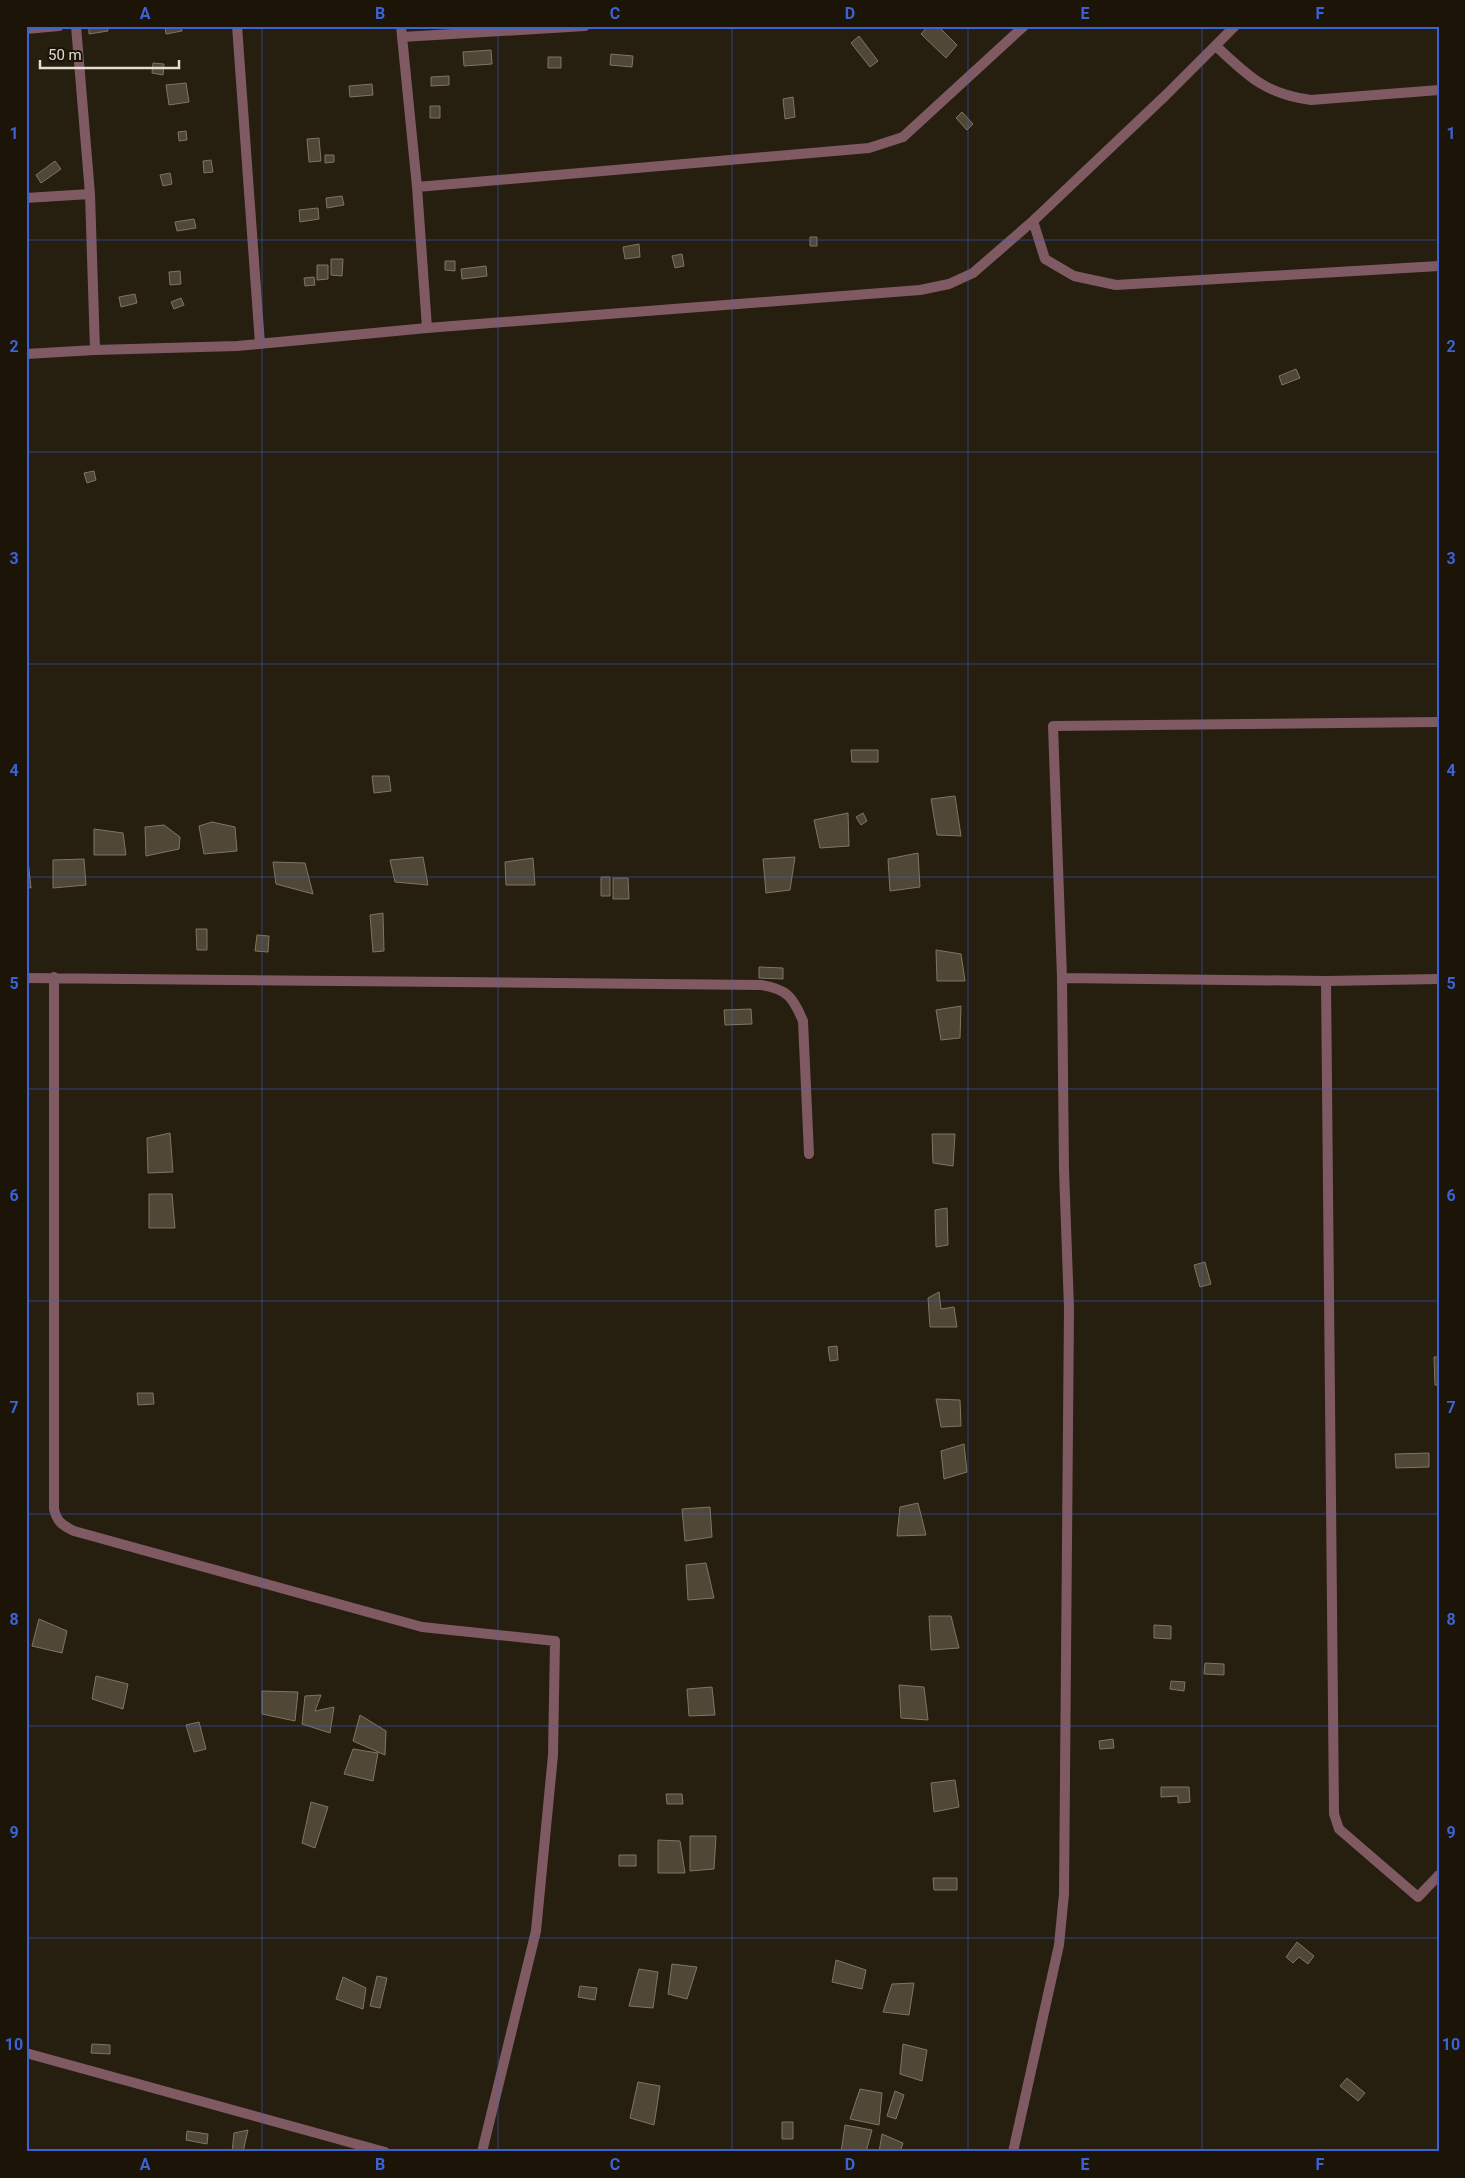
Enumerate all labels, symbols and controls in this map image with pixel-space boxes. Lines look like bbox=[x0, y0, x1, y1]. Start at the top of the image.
text: A bbox=[140, 4, 151, 23]
text: B bbox=[375, 4, 385, 23]
text: C bbox=[610, 4, 620, 23]
text: D bbox=[845, 4, 855, 23]
text: E bbox=[1081, 4, 1090, 23]
text: F bbox=[1316, 4, 1325, 23]
scale bar bbox=[40, 38, 179, 70]
text: 50 m bbox=[48, 46, 82, 64]
text: 1 bbox=[9, 124, 19, 143]
text: 1 bbox=[1446, 124, 1456, 143]
text: 2 bbox=[9, 337, 19, 356]
text: 2 bbox=[1446, 337, 1456, 356]
text: 3 bbox=[9, 549, 19, 568]
text: 3 bbox=[1446, 549, 1456, 568]
text: 4 bbox=[9, 761, 19, 780]
text: 4 bbox=[1446, 761, 1456, 780]
text: 5 bbox=[9, 974, 19, 993]
text: 5 bbox=[1446, 974, 1456, 993]
text: 6 bbox=[9, 1186, 19, 1205]
text: 6 bbox=[1446, 1186, 1456, 1205]
text: 7 bbox=[9, 1398, 19, 1417]
text: 7 bbox=[1446, 1398, 1456, 1417]
text: 8 bbox=[9, 1610, 19, 1629]
text: 8 bbox=[1446, 1610, 1456, 1629]
text: 9 bbox=[9, 1823, 19, 1842]
text: 9 bbox=[1446, 1823, 1456, 1842]
text: 10 bbox=[5, 2035, 23, 2054]
text: 10 bbox=[1442, 2035, 1460, 2054]
text: A bbox=[140, 2155, 151, 2174]
text: B bbox=[375, 2155, 385, 2174]
text: C bbox=[610, 2155, 620, 2174]
text: D bbox=[845, 2155, 855, 2174]
text: E bbox=[1081, 2155, 1090, 2174]
text: F bbox=[1316, 2155, 1325, 2174]

